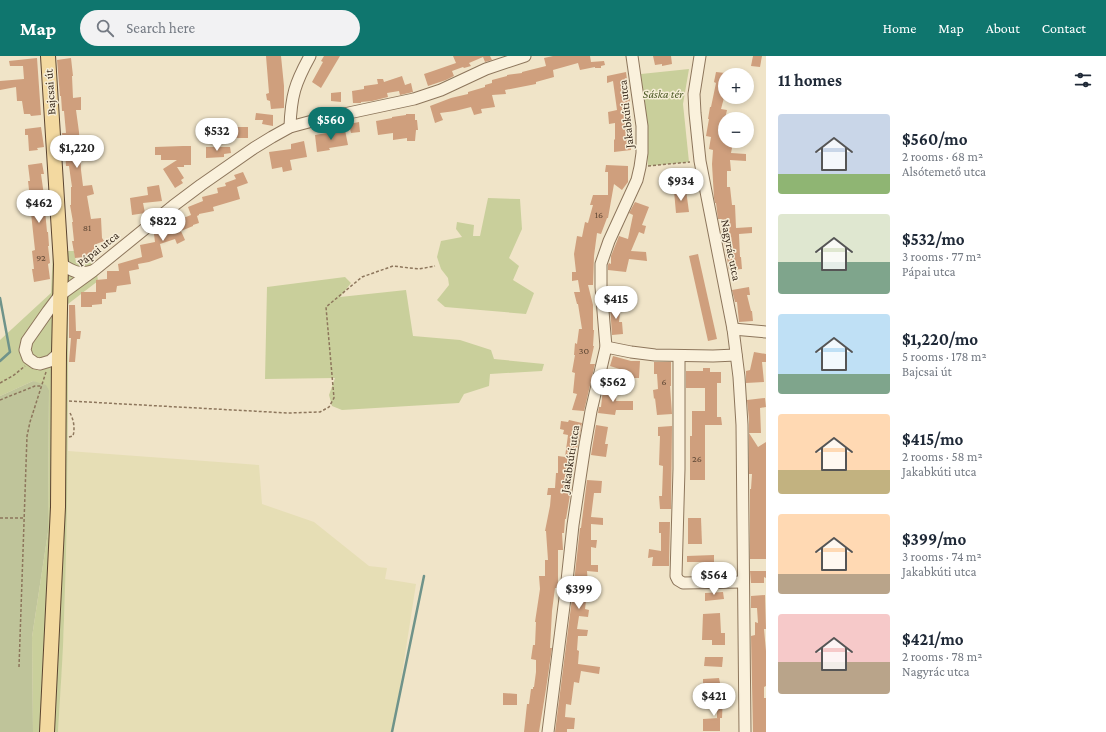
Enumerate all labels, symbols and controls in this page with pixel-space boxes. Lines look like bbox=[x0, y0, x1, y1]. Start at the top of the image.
search box bbox=[80, 10, 360, 46]
icon: search bbox=[94, 17, 116, 39]
text: Map bbox=[20, 18, 56, 39]
text: Search here bbox=[126, 20, 195, 36]
text: Home bbox=[883, 20, 916, 36]
text: Map bbox=[938, 20, 964, 36]
text: About bbox=[986, 20, 1020, 36]
text: Contact bbox=[1042, 20, 1086, 36]
street label: Bajcsai út bbox=[41, 68, 59, 115]
map controls bbox=[718, 68, 754, 148]
button: + bbox=[718, 68, 754, 104]
icon: filters bbox=[1072, 69, 1094, 91]
text: 11 homes bbox=[778, 71, 842, 90]
street label: Jakabkúti utca bbox=[615, 79, 637, 150]
park label: Sáska tér bbox=[643, 87, 684, 101]
pin: $560 bbox=[307, 107, 355, 141]
text: $560 bbox=[317, 112, 345, 127]
button: − bbox=[718, 112, 754, 148]
pin: $532 bbox=[193, 118, 241, 152]
text: $532 bbox=[204, 123, 230, 138]
icon: home bbox=[810, 130, 858, 178]
text: $560/mo bbox=[902, 130, 968, 149]
pin: $1,220 bbox=[44, 135, 110, 169]
text: $1,220 bbox=[59, 140, 95, 155]
text: 2 rooms · 68 m² bbox=[902, 149, 983, 164]
text: Alsótemető utca bbox=[902, 164, 986, 179]
pin: $934 bbox=[657, 168, 705, 202]
text: $934 bbox=[668, 173, 694, 188]
pin: $462 bbox=[15, 190, 63, 224]
text: $462 bbox=[26, 195, 52, 210]
pin: $822 bbox=[139, 208, 187, 242]
house number: 16 bbox=[595, 209, 603, 220]
text: $822 bbox=[149, 213, 177, 228]
street label: Nagyrác utca bbox=[718, 218, 744, 282]
house number: 81 bbox=[83, 222, 91, 233]
street label: Pápai utca bbox=[74, 228, 122, 270]
icon: home bbox=[810, 230, 858, 278]
text: $532/mo bbox=[902, 230, 965, 249]
text: 3 rooms · 77 m² bbox=[902, 249, 981, 264]
house number: 92 bbox=[36, 252, 46, 263]
text: Pápai utca bbox=[902, 264, 956, 279]
pin: $415 bbox=[592, 286, 640, 320]
text: $415 bbox=[604, 291, 628, 306]
icon: home bbox=[810, 330, 858, 378]
text: $1,220/mo bbox=[902, 330, 978, 349]
house number: 30 bbox=[579, 345, 590, 356]
text: 5 rooms · 178 m² bbox=[902, 349, 987, 364]
text: Bajcsai út bbox=[902, 364, 952, 379]
pin: $562 bbox=[589, 369, 637, 403]
text: $562 bbox=[600, 374, 626, 389]
house number: 6 bbox=[661, 376, 667, 387]
street label: Jakabkúti utca bbox=[558, 424, 582, 495]
icon: home bbox=[810, 430, 858, 478]
text: $415/mo bbox=[902, 430, 963, 449]
text: 2 rooms · 58 m² bbox=[902, 449, 983, 464]
house number: 26 bbox=[692, 453, 702, 464]
text: Jakabkúti utca bbox=[902, 464, 976, 479]
icon: home bbox=[810, 530, 858, 578]
text: $399/mo bbox=[902, 530, 966, 549]
text: 3 rooms · 74 m² bbox=[902, 549, 982, 564]
pin: $564 bbox=[690, 562, 738, 596]
text: Jakabkúti utca bbox=[902, 564, 976, 579]
text: $564 bbox=[701, 567, 727, 582]
pin: $399 bbox=[555, 576, 603, 610]
text: $399 bbox=[565, 581, 593, 596]
icon: home bbox=[810, 630, 858, 678]
text: $421/mo bbox=[902, 630, 964, 649]
text: 2 rooms · 78 m² bbox=[902, 649, 982, 664]
text: Nagyrác utca bbox=[902, 664, 970, 679]
pin: $421 bbox=[690, 683, 738, 717]
text: $421 bbox=[702, 688, 726, 703]

